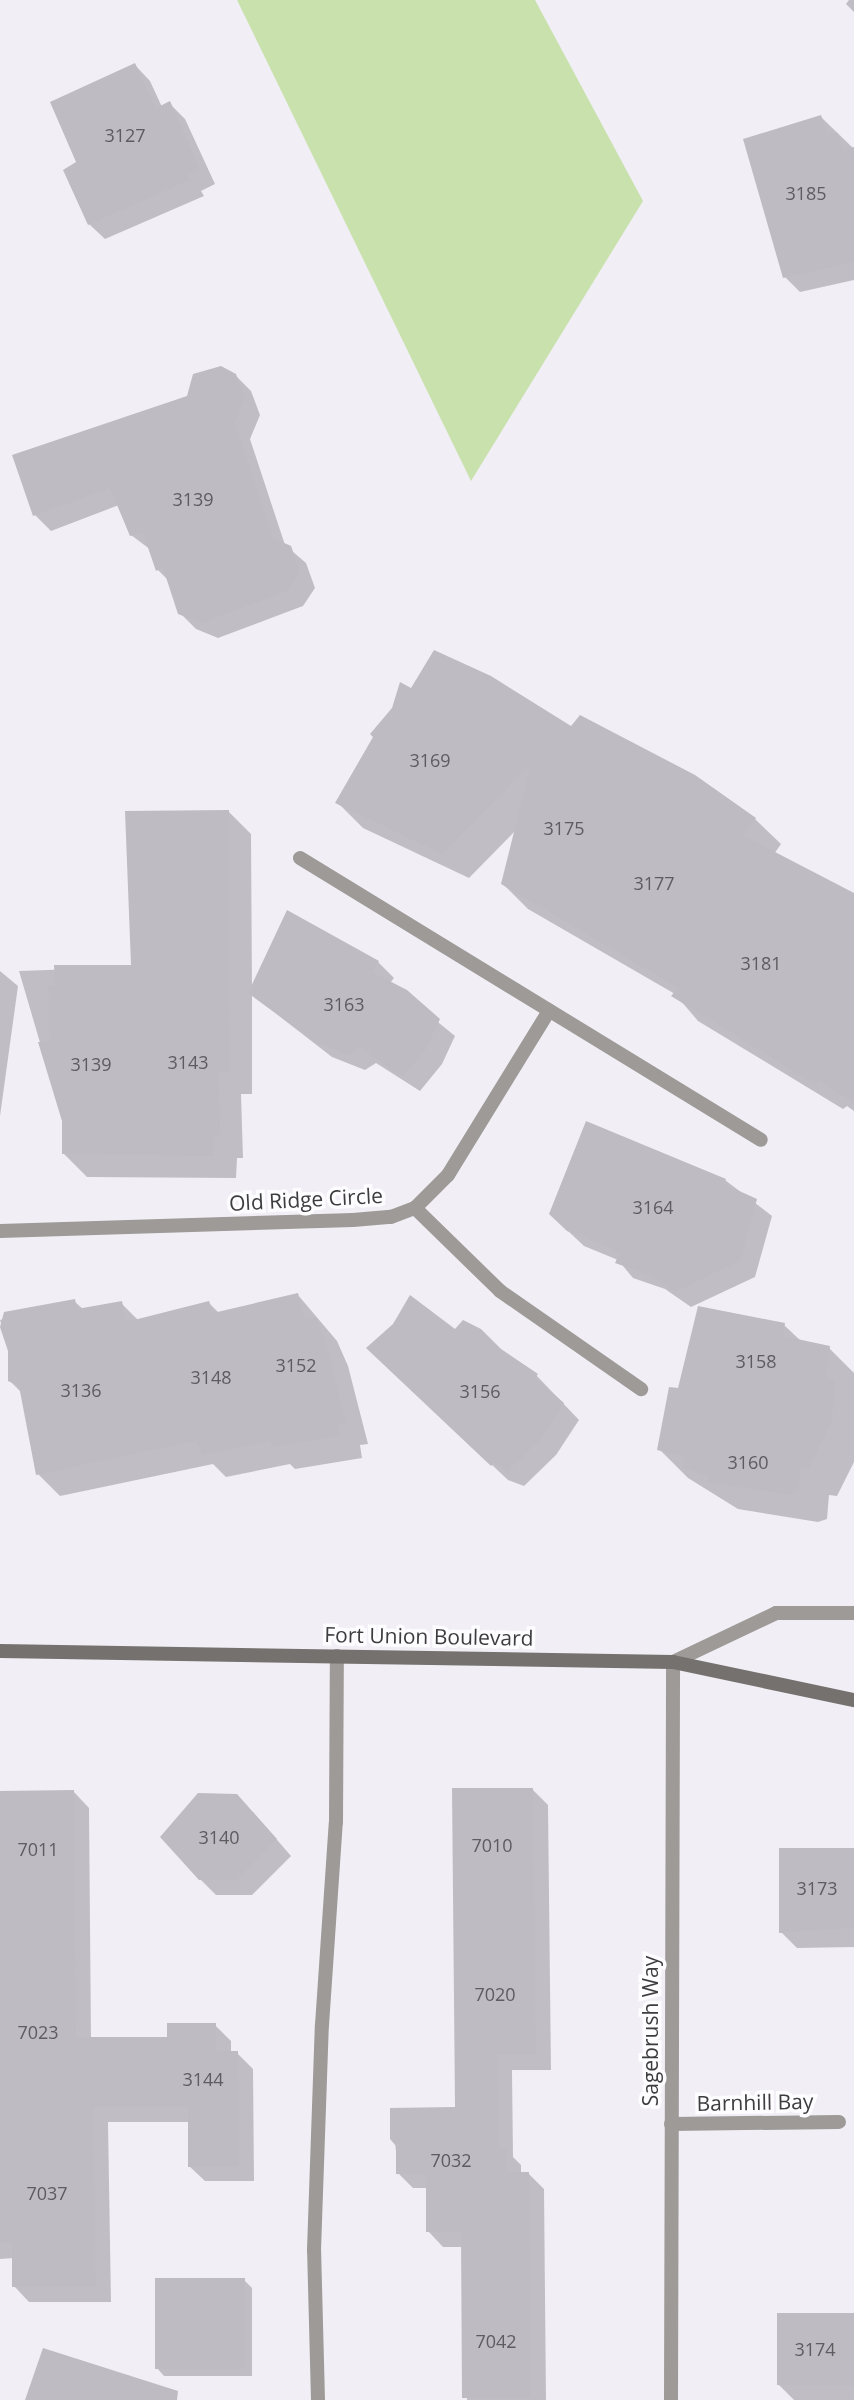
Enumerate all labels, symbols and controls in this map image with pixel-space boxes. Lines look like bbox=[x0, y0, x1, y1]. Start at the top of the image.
house number: 3127 bbox=[104, 124, 146, 146]
house number: 3185 bbox=[785, 182, 827, 204]
house number: 3139 bbox=[172, 488, 214, 510]
house number: 3169 bbox=[409, 749, 451, 771]
house number: 3175 bbox=[543, 817, 585, 839]
house number: 3177 bbox=[633, 872, 675, 894]
house number: 3181 bbox=[740, 952, 782, 974]
house number: 3163 bbox=[323, 993, 365, 1015]
house number: 3143 bbox=[167, 1051, 209, 1073]
house number: 3139 bbox=[70, 1053, 112, 1075]
street label: Old Ridge Circle bbox=[228, 1182, 384, 1216]
house number: 3164 bbox=[632, 1196, 674, 1218]
house number: 3158 bbox=[735, 1350, 777, 1372]
house number: 3152 bbox=[275, 1354, 317, 1376]
house number: 3148 bbox=[190, 1366, 232, 1388]
house number: 3136 bbox=[60, 1379, 102, 1401]
house number: 3156 bbox=[459, 1380, 501, 1402]
house number: 3160 bbox=[727, 1451, 769, 1473]
street label: Fort Union Boulevard bbox=[324, 1622, 534, 1650]
house number: 3140 bbox=[198, 1826, 240, 1848]
house number: 7010 bbox=[471, 1834, 513, 1856]
house number: 7011 bbox=[17, 1838, 59, 1860]
house number: 3173 bbox=[796, 1877, 838, 1899]
street label: Sagebrush Way bbox=[637, 1956, 663, 2106]
house number: 7020 bbox=[474, 1983, 516, 2005]
house number: 7023 bbox=[17, 2021, 59, 2043]
house number: 3144 bbox=[182, 2068, 224, 2090]
street label: Barnhill Bay bbox=[696, 2088, 814, 2116]
house number: 7032 bbox=[430, 2149, 472, 2171]
house number: 7037 bbox=[26, 2182, 68, 2204]
house number: 7042 bbox=[475, 2330, 517, 2352]
house number: 3174 bbox=[794, 2338, 836, 2360]

